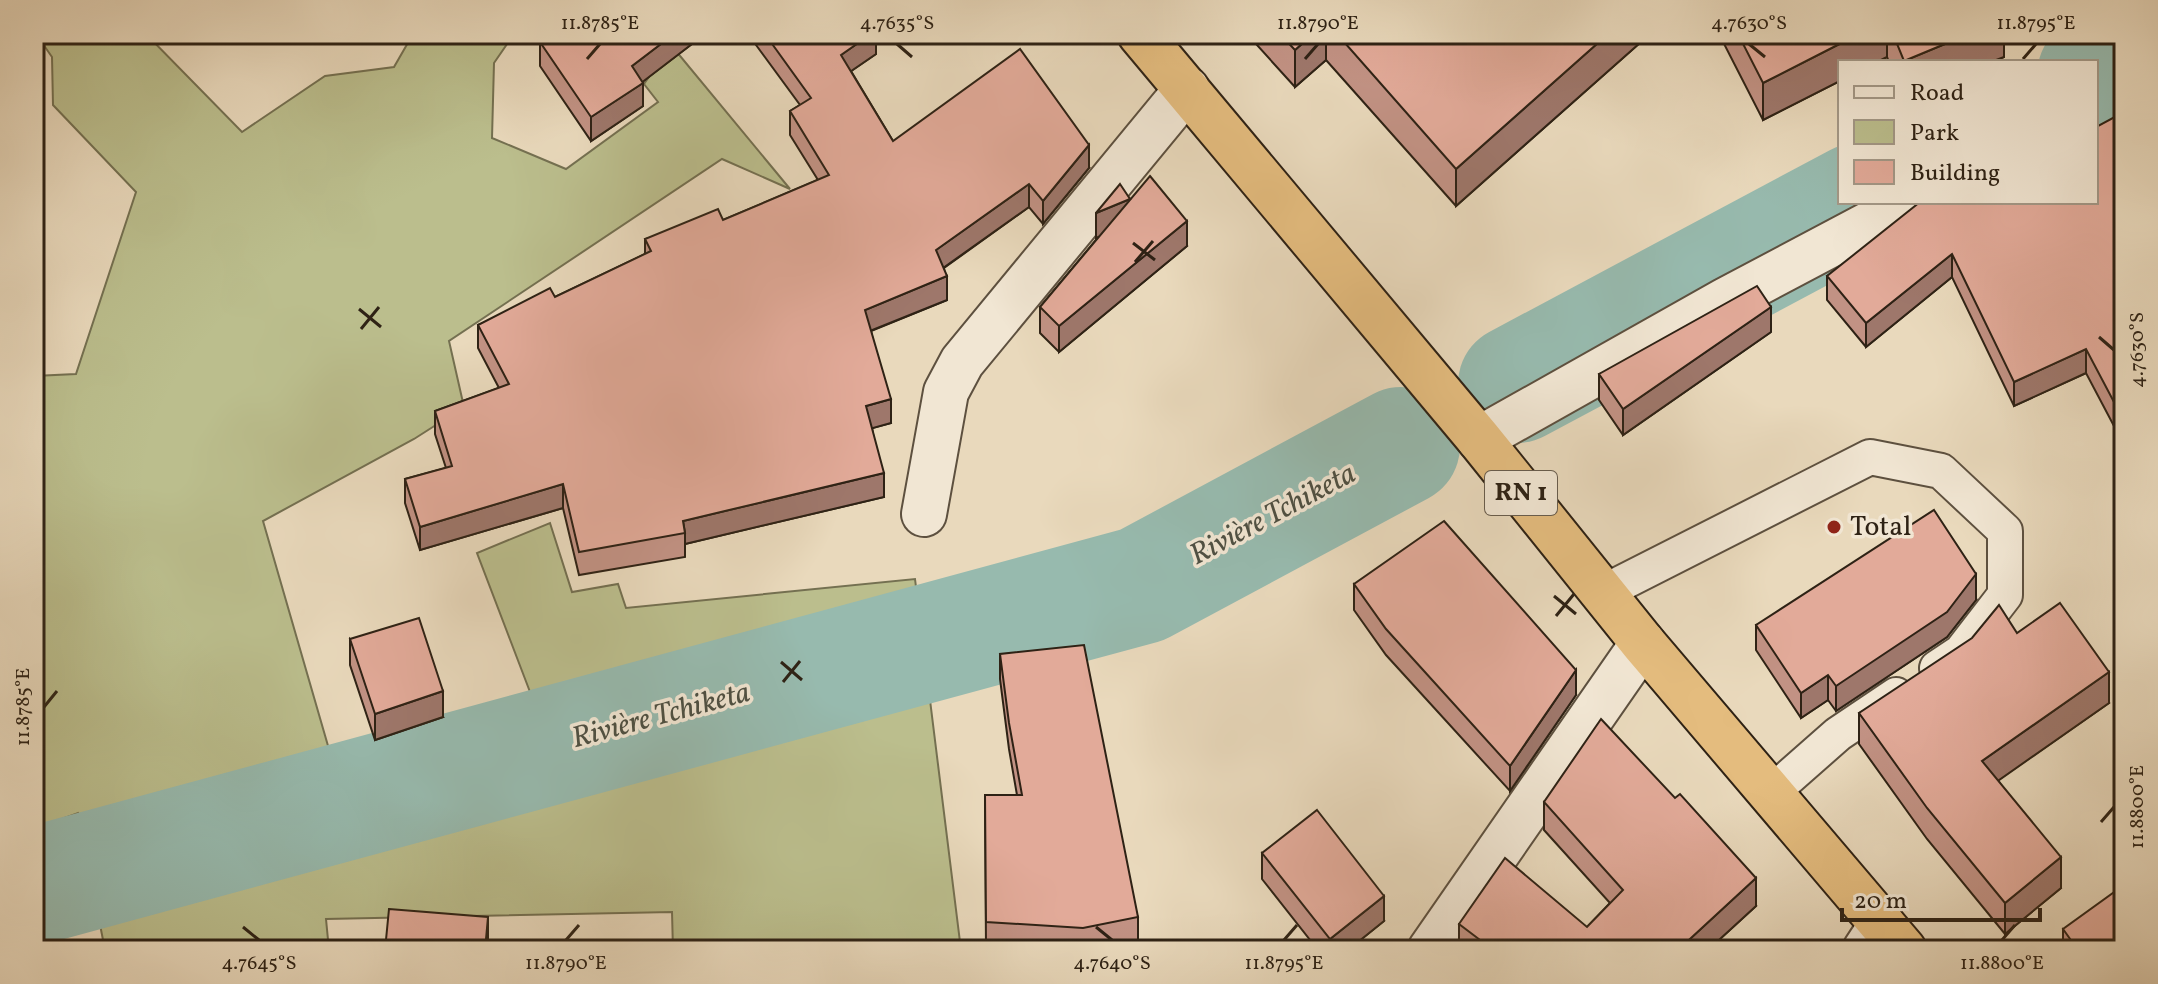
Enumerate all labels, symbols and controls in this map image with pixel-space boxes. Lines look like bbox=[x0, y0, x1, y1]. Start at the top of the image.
text: 11.8785°E bbox=[561, 10, 639, 38]
text: 4.7635°S bbox=[860, 10, 934, 38]
text: 11.8790°E bbox=[1277, 10, 1359, 38]
text: 4.7630°S bbox=[1711, 10, 1787, 38]
text: 11.8795°E bbox=[1996, 10, 2076, 38]
legend bbox=[1838, 60, 2098, 204]
text: Road bbox=[1910, 77, 1964, 111]
text: Park bbox=[1910, 117, 1959, 151]
text: Building bbox=[1910, 157, 2000, 191]
text: 4.7630°S bbox=[2124, 312, 2152, 388]
water label: Rivière Tchiketa bbox=[1182, 453, 1364, 577]
road number: RN 1 bbox=[1485, 471, 1557, 515]
place label: Total bbox=[1850, 508, 1911, 547]
marker: Total bbox=[1825, 518, 1843, 536]
text: 11.8785°E bbox=[10, 668, 38, 746]
water label: Rivière Tchiketa bbox=[567, 672, 755, 760]
text: 11.8800°E bbox=[2124, 765, 2152, 849]
scale bar bbox=[1842, 872, 2040, 922]
text: 20 m bbox=[1854, 885, 1907, 919]
text: 4.7645°S bbox=[221, 950, 297, 978]
text: 11.8790°E bbox=[525, 950, 607, 978]
text: 4.7640°S bbox=[1073, 950, 1151, 978]
text: 11.8795°E bbox=[1244, 950, 1324, 978]
text: 11.8800°E bbox=[1960, 950, 2044, 978]

